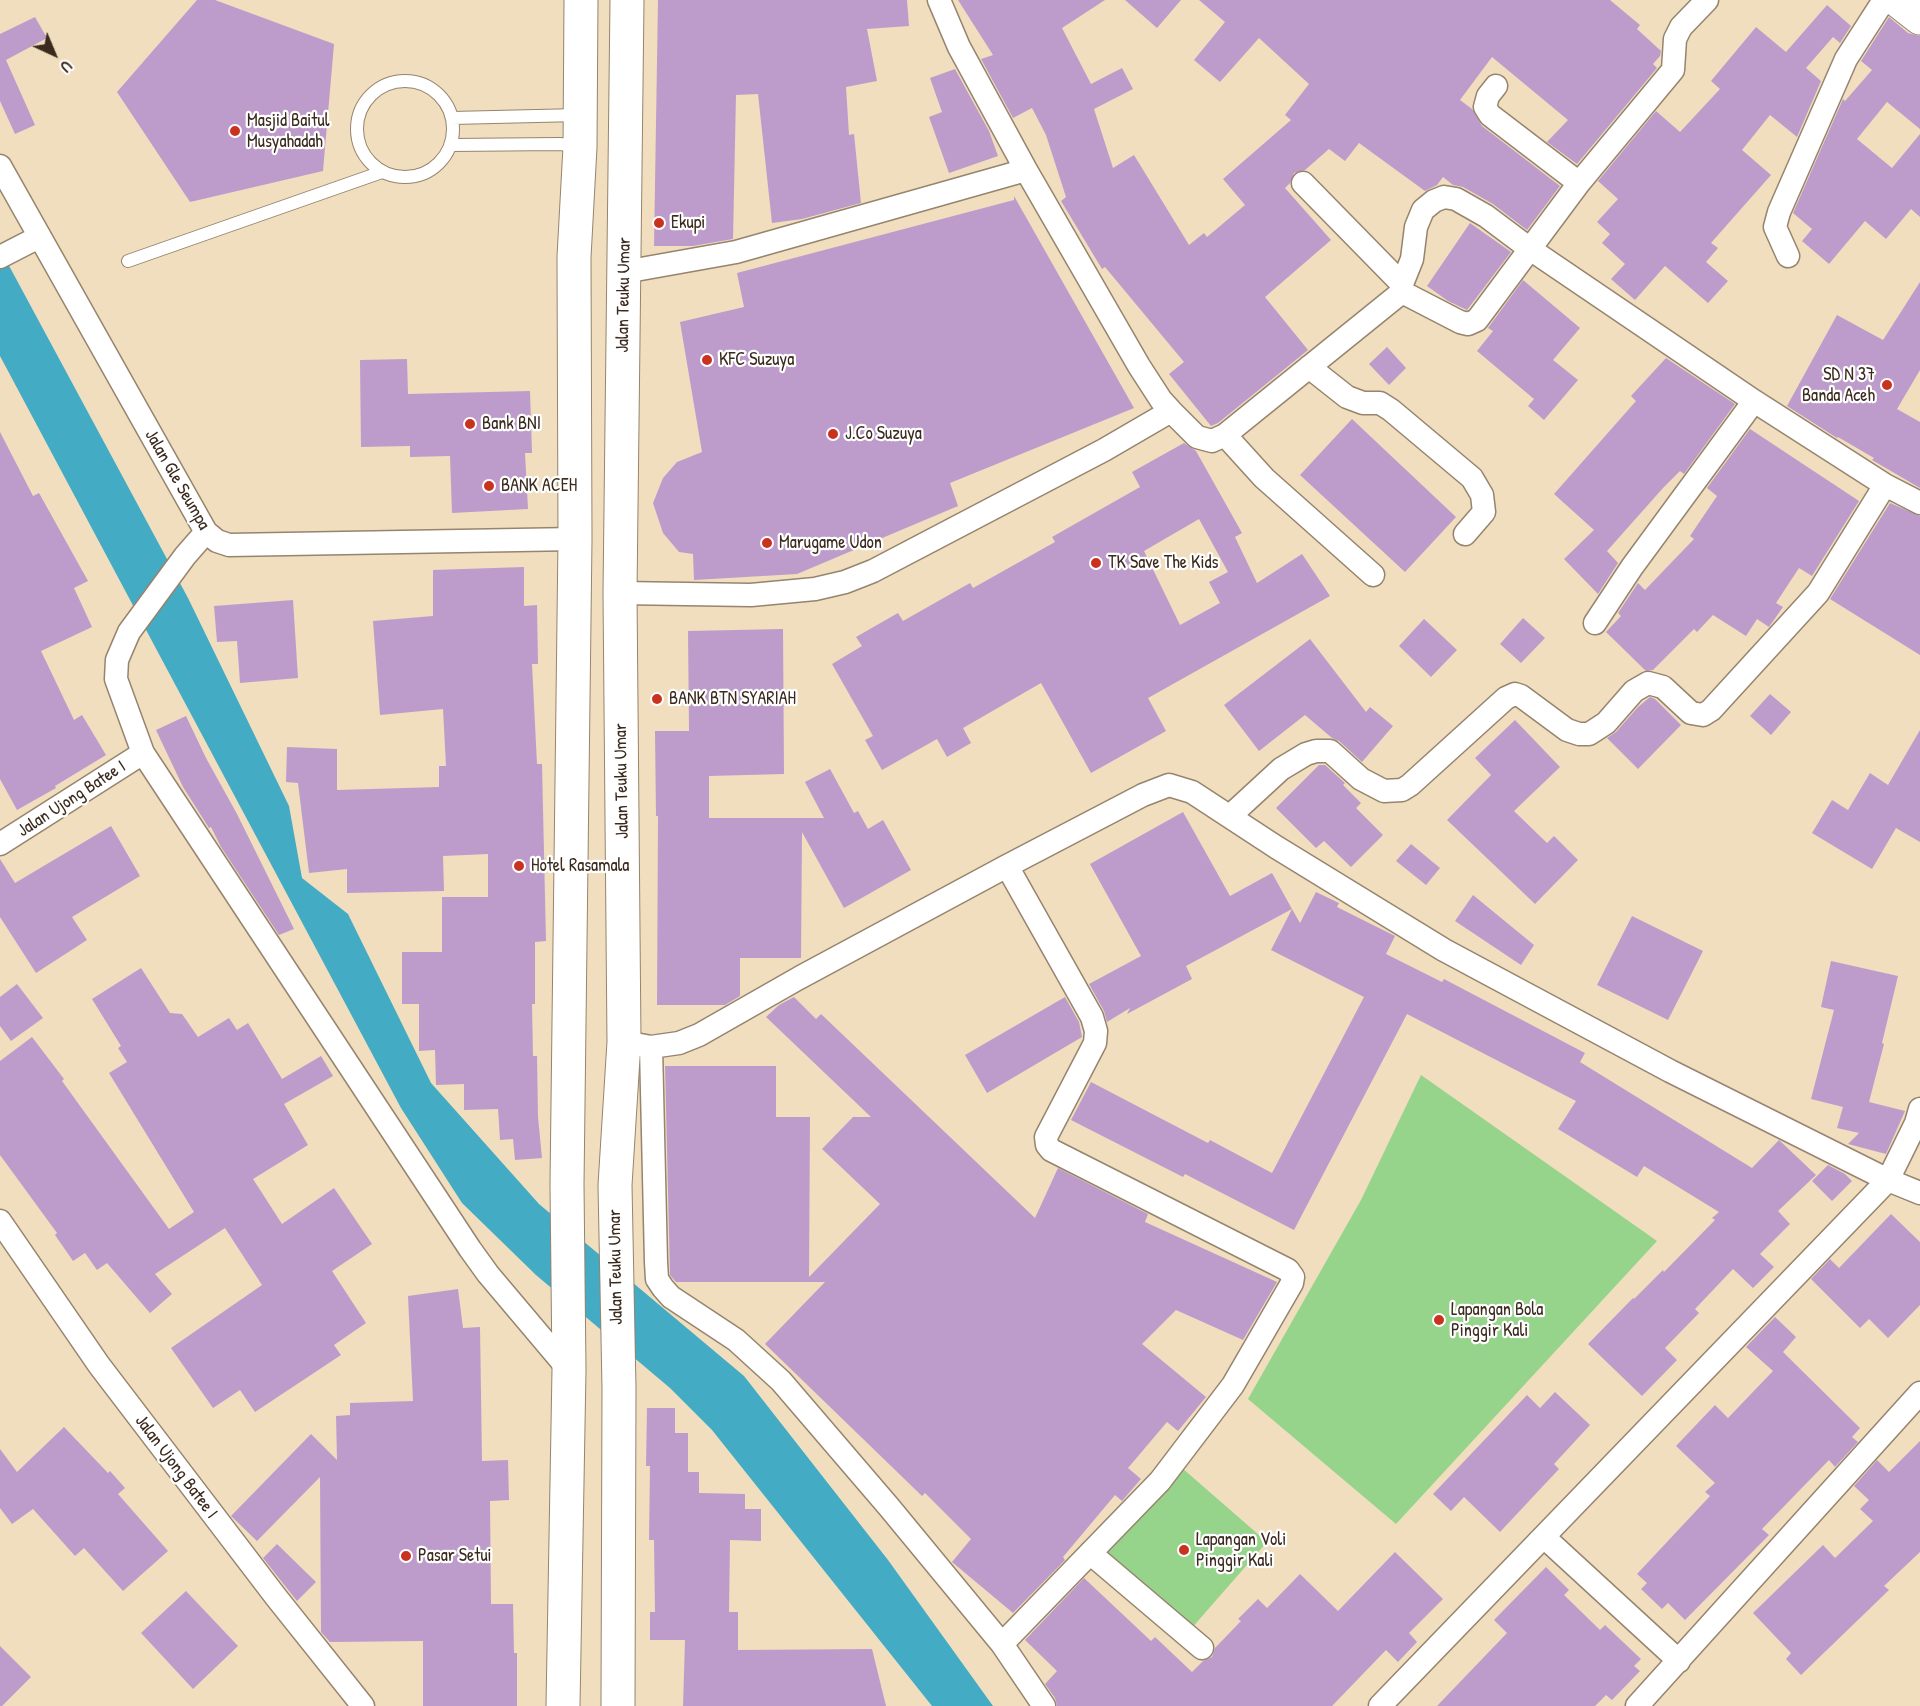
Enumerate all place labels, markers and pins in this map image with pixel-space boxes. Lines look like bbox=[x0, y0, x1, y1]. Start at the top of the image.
place label: Masjid Baitul Musyahadah bbox=[247, 110, 330, 152]
marker: Masjid Baitul Musyahadah bbox=[228, 124, 242, 138]
place label: Ekupi bbox=[671, 212, 705, 234]
marker: Ekupi bbox=[652, 216, 666, 230]
place label: KFC Suzuya bbox=[719, 349, 794, 371]
marker: KFC Suzuya bbox=[700, 353, 714, 367]
place label: SD N 37 Banda Aceh bbox=[1802, 364, 1875, 406]
marker: SD N 37 Banda Aceh bbox=[1880, 378, 1894, 392]
place label: Bank BNI bbox=[482, 413, 541, 435]
marker: Bank BNI bbox=[463, 417, 477, 431]
place label: J.Co Suzuya bbox=[845, 423, 922, 445]
marker: J.Co Suzuya bbox=[826, 427, 840, 441]
place label: BANK ACEH bbox=[501, 475, 577, 497]
marker: BANK ACEH bbox=[482, 479, 496, 493]
place label: Marugame Udon bbox=[779, 532, 882, 554]
marker: Marugame Udon bbox=[760, 536, 774, 550]
place label: TK Save The Kids bbox=[1108, 552, 1218, 574]
marker: TK Save The Kids bbox=[1089, 556, 1103, 570]
place label: BANK BTN SYARIAH bbox=[669, 688, 796, 710]
marker: BANK BTN SYARIAH bbox=[650, 692, 664, 706]
place label: Hotel Rasamala bbox=[531, 855, 629, 877]
marker: Hotel Rasamala bbox=[512, 859, 526, 873]
place label: Lapangan Bola Pinggir Kali bbox=[1451, 1299, 1543, 1342]
marker: Lapangan Bola Pinggir Kali bbox=[1432, 1313, 1446, 1327]
place label: Lapangan Voli Pinggir Kali bbox=[1196, 1529, 1286, 1572]
marker: Lapangan Voli Pinggir Kali bbox=[1177, 1543, 1191, 1557]
place label: Pasar Setui bbox=[418, 1545, 492, 1567]
marker: Pasar Setui bbox=[399, 1549, 413, 1563]

